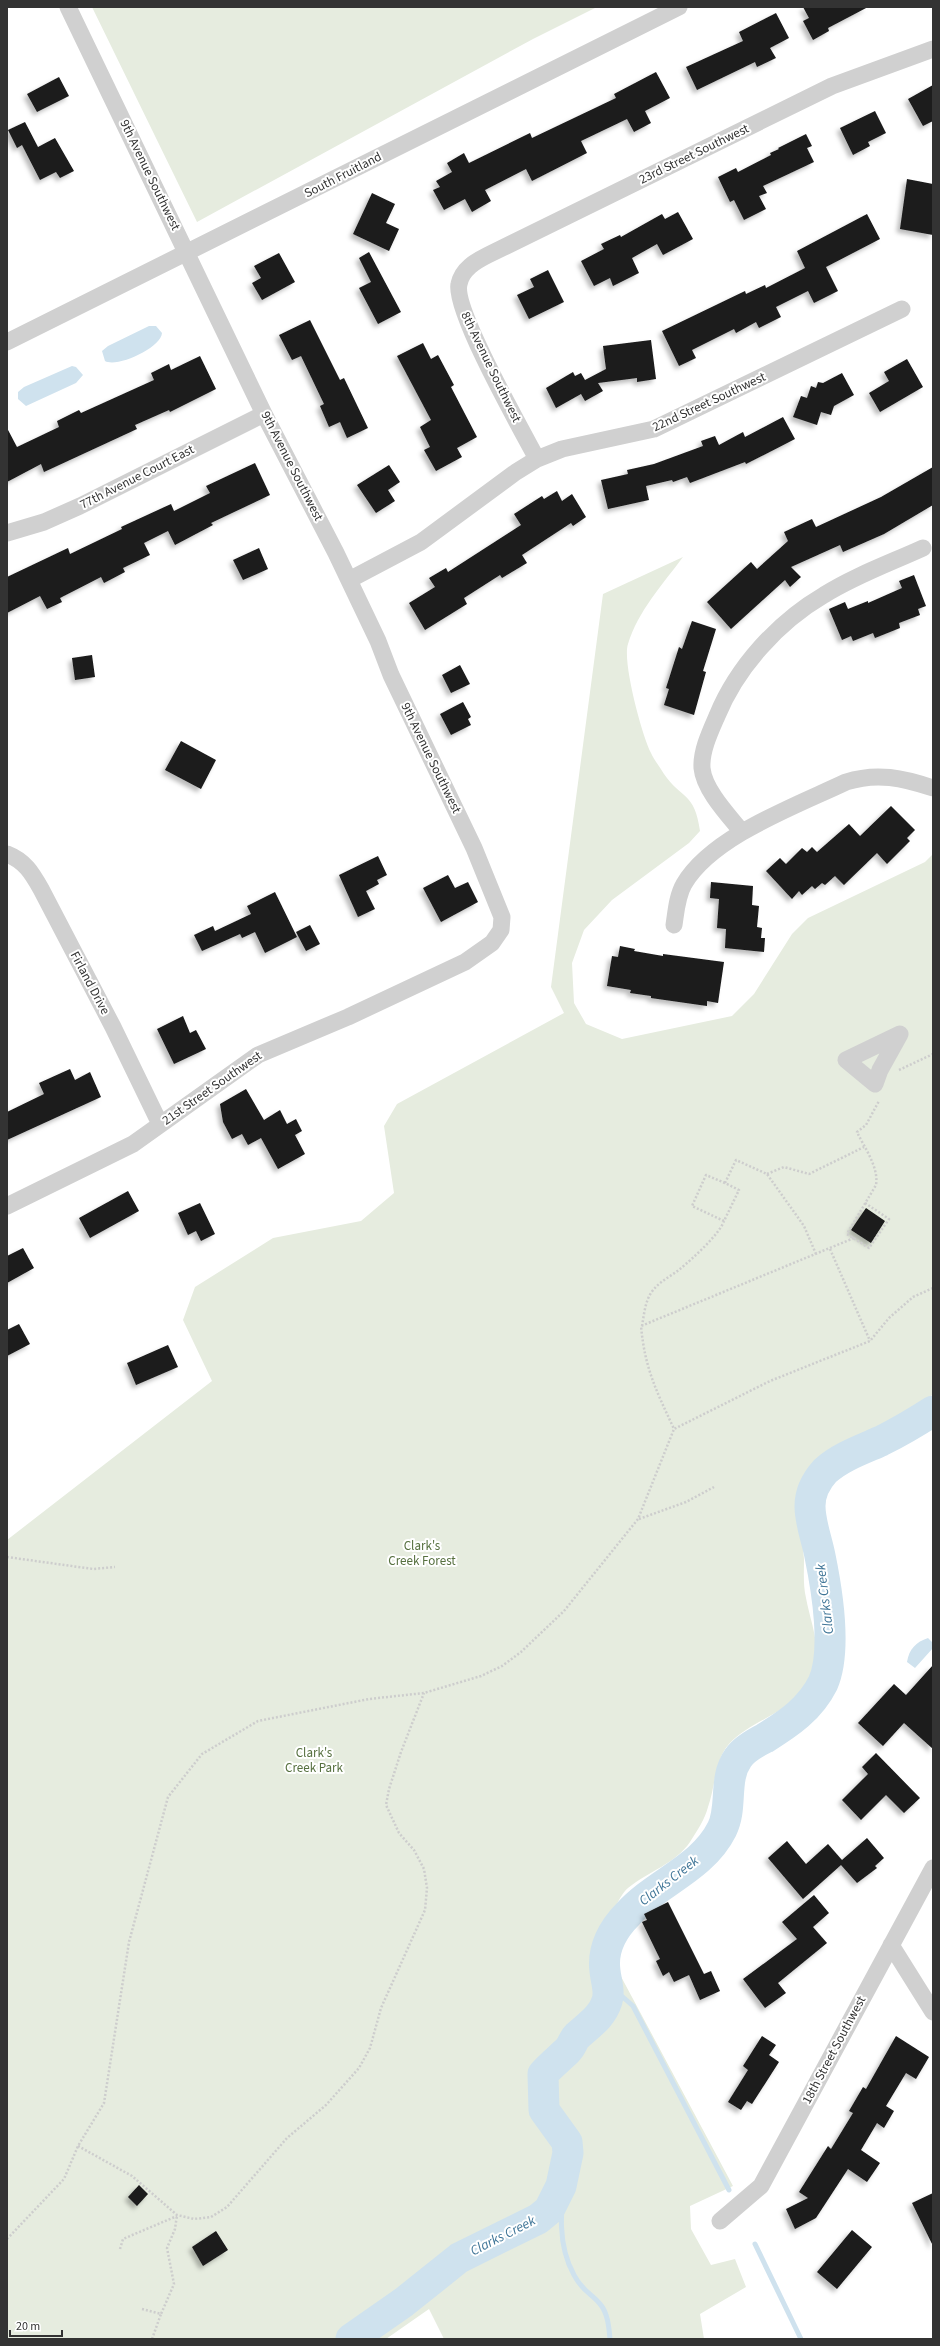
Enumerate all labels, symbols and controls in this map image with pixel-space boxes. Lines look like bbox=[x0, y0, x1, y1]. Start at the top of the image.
street label: 9th Avenue Southwest bbox=[115, 117, 185, 234]
street label: 23rd Street Southwest bbox=[636, 119, 752, 188]
street label: South Fruitland bbox=[301, 148, 385, 202]
street label: 8th Avenue Southwest bbox=[456, 309, 526, 426]
street label: 22nd Street Southwest bbox=[650, 368, 769, 436]
street label: 9th Avenue Southwest bbox=[257, 408, 328, 525]
street label: 77th Avenue Court East bbox=[77, 440, 198, 514]
street label: 9th Avenue Southwest bbox=[396, 700, 466, 817]
street label: Firland Drive bbox=[66, 948, 114, 1018]
street label: 21st Street Southwest bbox=[158, 1046, 266, 1129]
park label: Clark's Creek Forest bbox=[388, 1537, 456, 1570]
water label: Clarks Creek bbox=[811, 1562, 839, 1635]
park label: Clark's Creek Park bbox=[285, 1744, 344, 1777]
water label: Clarks Creek bbox=[635, 1851, 703, 1911]
street label: 18th Street Southwest bbox=[798, 1992, 870, 2107]
water label: Clarks Creek bbox=[467, 2211, 539, 2261]
scale bar bbox=[10, 2312, 62, 2338]
text: 20 m bbox=[16, 2318, 40, 2335]

